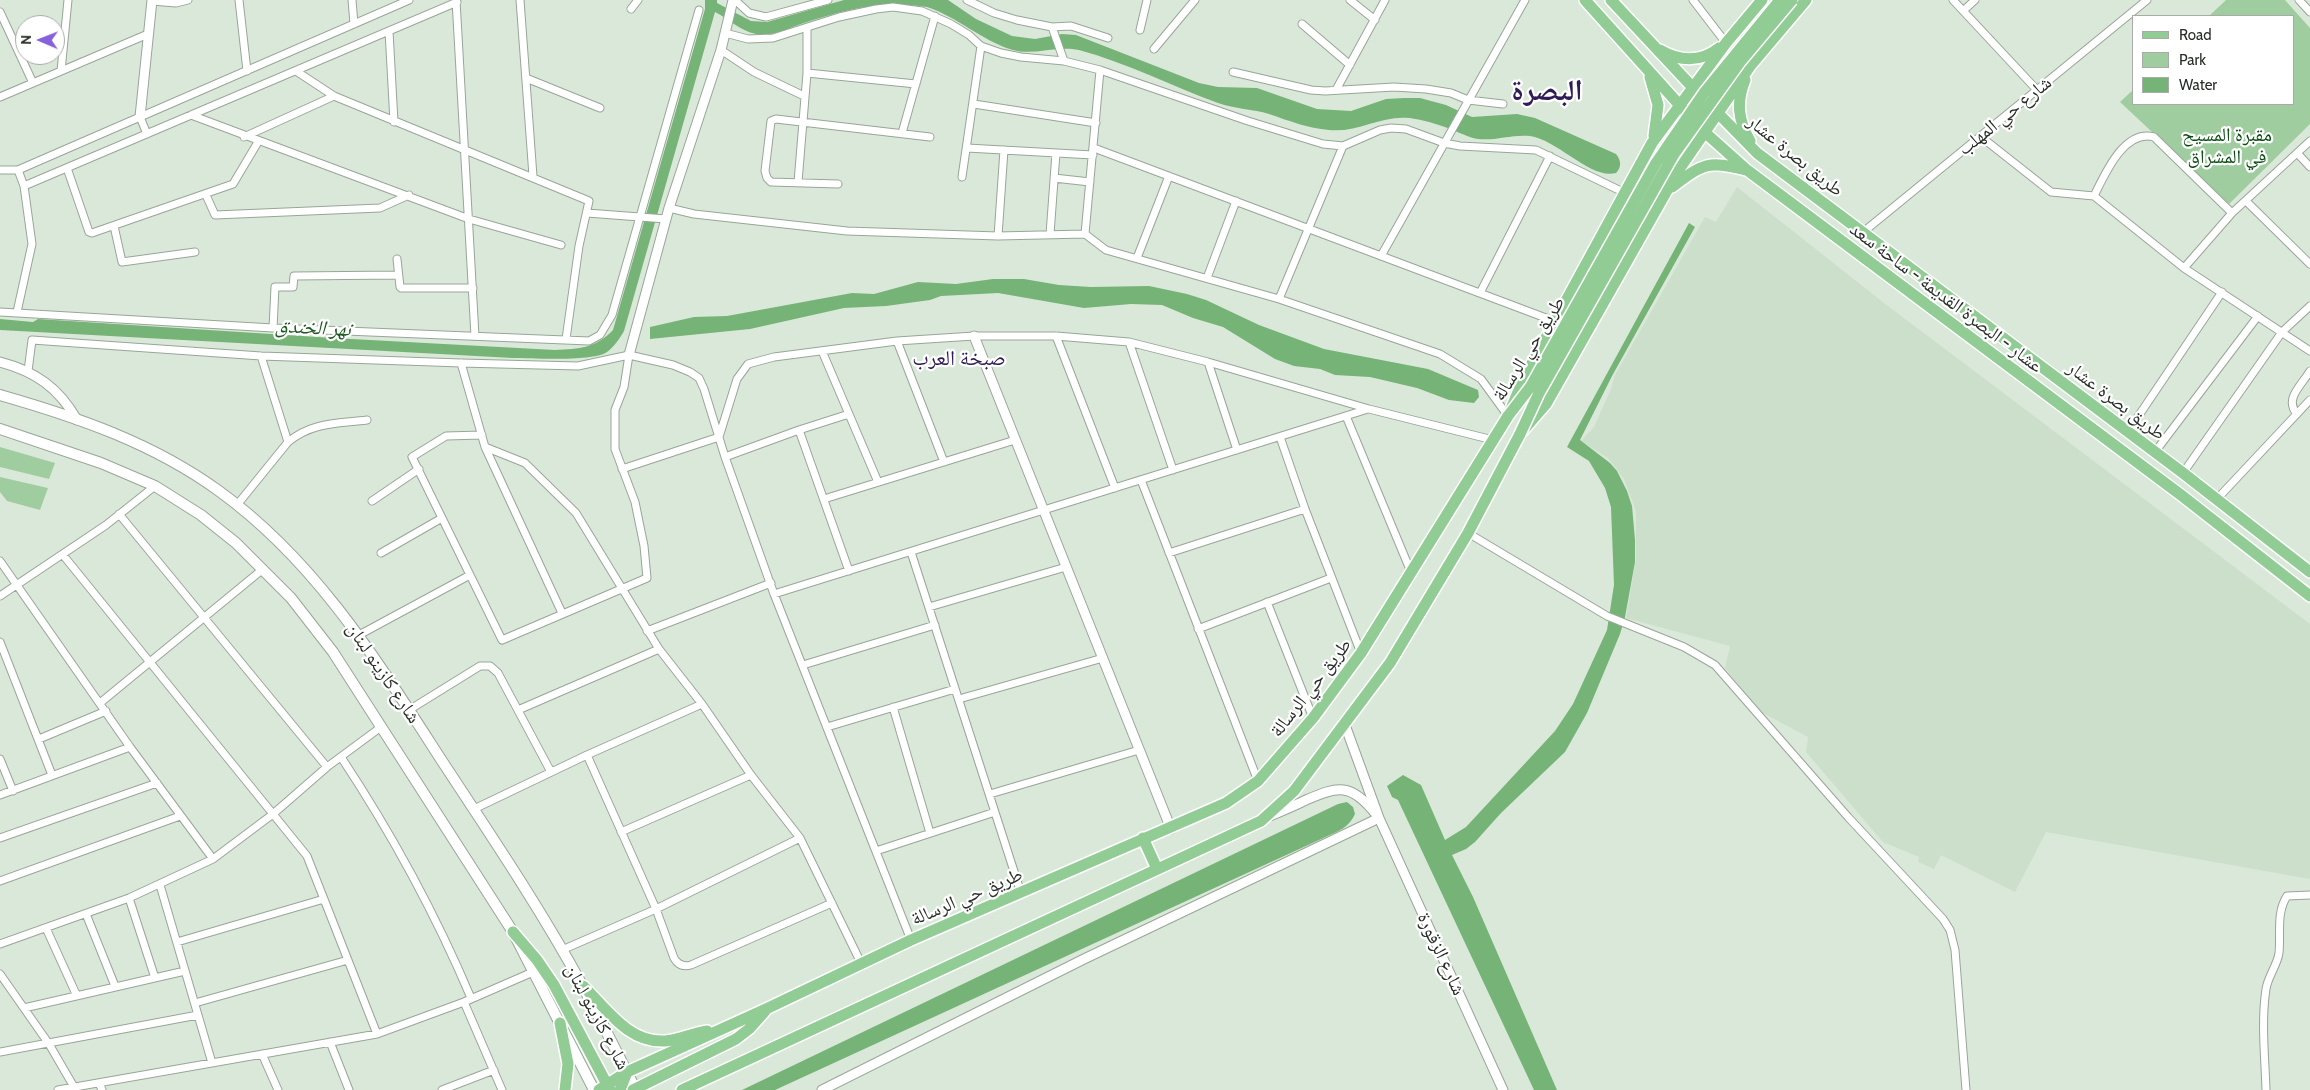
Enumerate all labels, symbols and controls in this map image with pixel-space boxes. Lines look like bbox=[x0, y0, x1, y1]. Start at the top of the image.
north arrow bbox=[15, 15, 65, 65]
legend bbox=[2132, 15, 2295, 105]
text: Road bbox=[2179, 26, 2212, 44]
text: N bbox=[17, 35, 35, 45]
text: Park bbox=[2179, 51, 2206, 69]
street label: شارع حي المهلب bbox=[1954, 71, 2056, 161]
district label: البصرة bbox=[1511, 74, 1583, 108]
text: Water bbox=[2179, 76, 2217, 94]
street label: طريق بصرة عشار bbox=[1742, 110, 1848, 202]
park label: مقبرة المسيح في المشراق bbox=[2182, 124, 2272, 168]
street label: عشار - البصرة القديمة - ساحة سعد bbox=[1845, 218, 2047, 378]
street label: طريق حي الرسالة bbox=[1488, 293, 1570, 405]
water label: نهر الخندق bbox=[275, 314, 351, 342]
district label: صبخة العرب bbox=[912, 346, 1006, 372]
street label: طريق بصرة عشار bbox=[2062, 357, 2170, 445]
street label: شارع كازينو لبنان bbox=[341, 618, 425, 728]
street label: طريق حي الرسالة bbox=[1265, 634, 1357, 742]
street label: طريق حي الرسالة bbox=[908, 863, 1026, 931]
street label: شارع الزقورة bbox=[1412, 909, 1470, 999]
street label: شارع كازينو لبنان bbox=[560, 960, 634, 1074]

